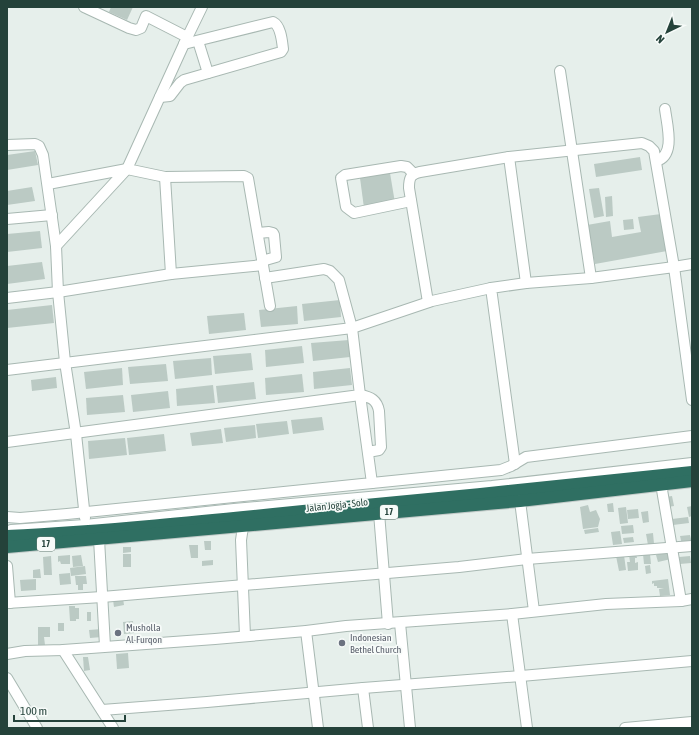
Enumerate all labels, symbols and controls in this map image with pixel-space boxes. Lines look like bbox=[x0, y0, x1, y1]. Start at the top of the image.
north arrow bbox=[647, 12, 687, 52]
text: N bbox=[654, 33, 667, 46]
street label: Jalan Jogja - Solo bbox=[306, 496, 369, 514]
road number: 17 bbox=[380, 505, 398, 519]
road number: 17 bbox=[37, 537, 55, 551]
place label: Musholla Al-Furqon bbox=[126, 622, 162, 645]
marker: Musholla Al-Furqon bbox=[113, 628, 123, 638]
place label: Indonesian Bethel Church bbox=[350, 632, 401, 655]
marker: Indonesian Bethel Church bbox=[337, 638, 347, 648]
scale bar bbox=[14, 697, 125, 723]
text: 100 m bbox=[20, 704, 47, 718]

